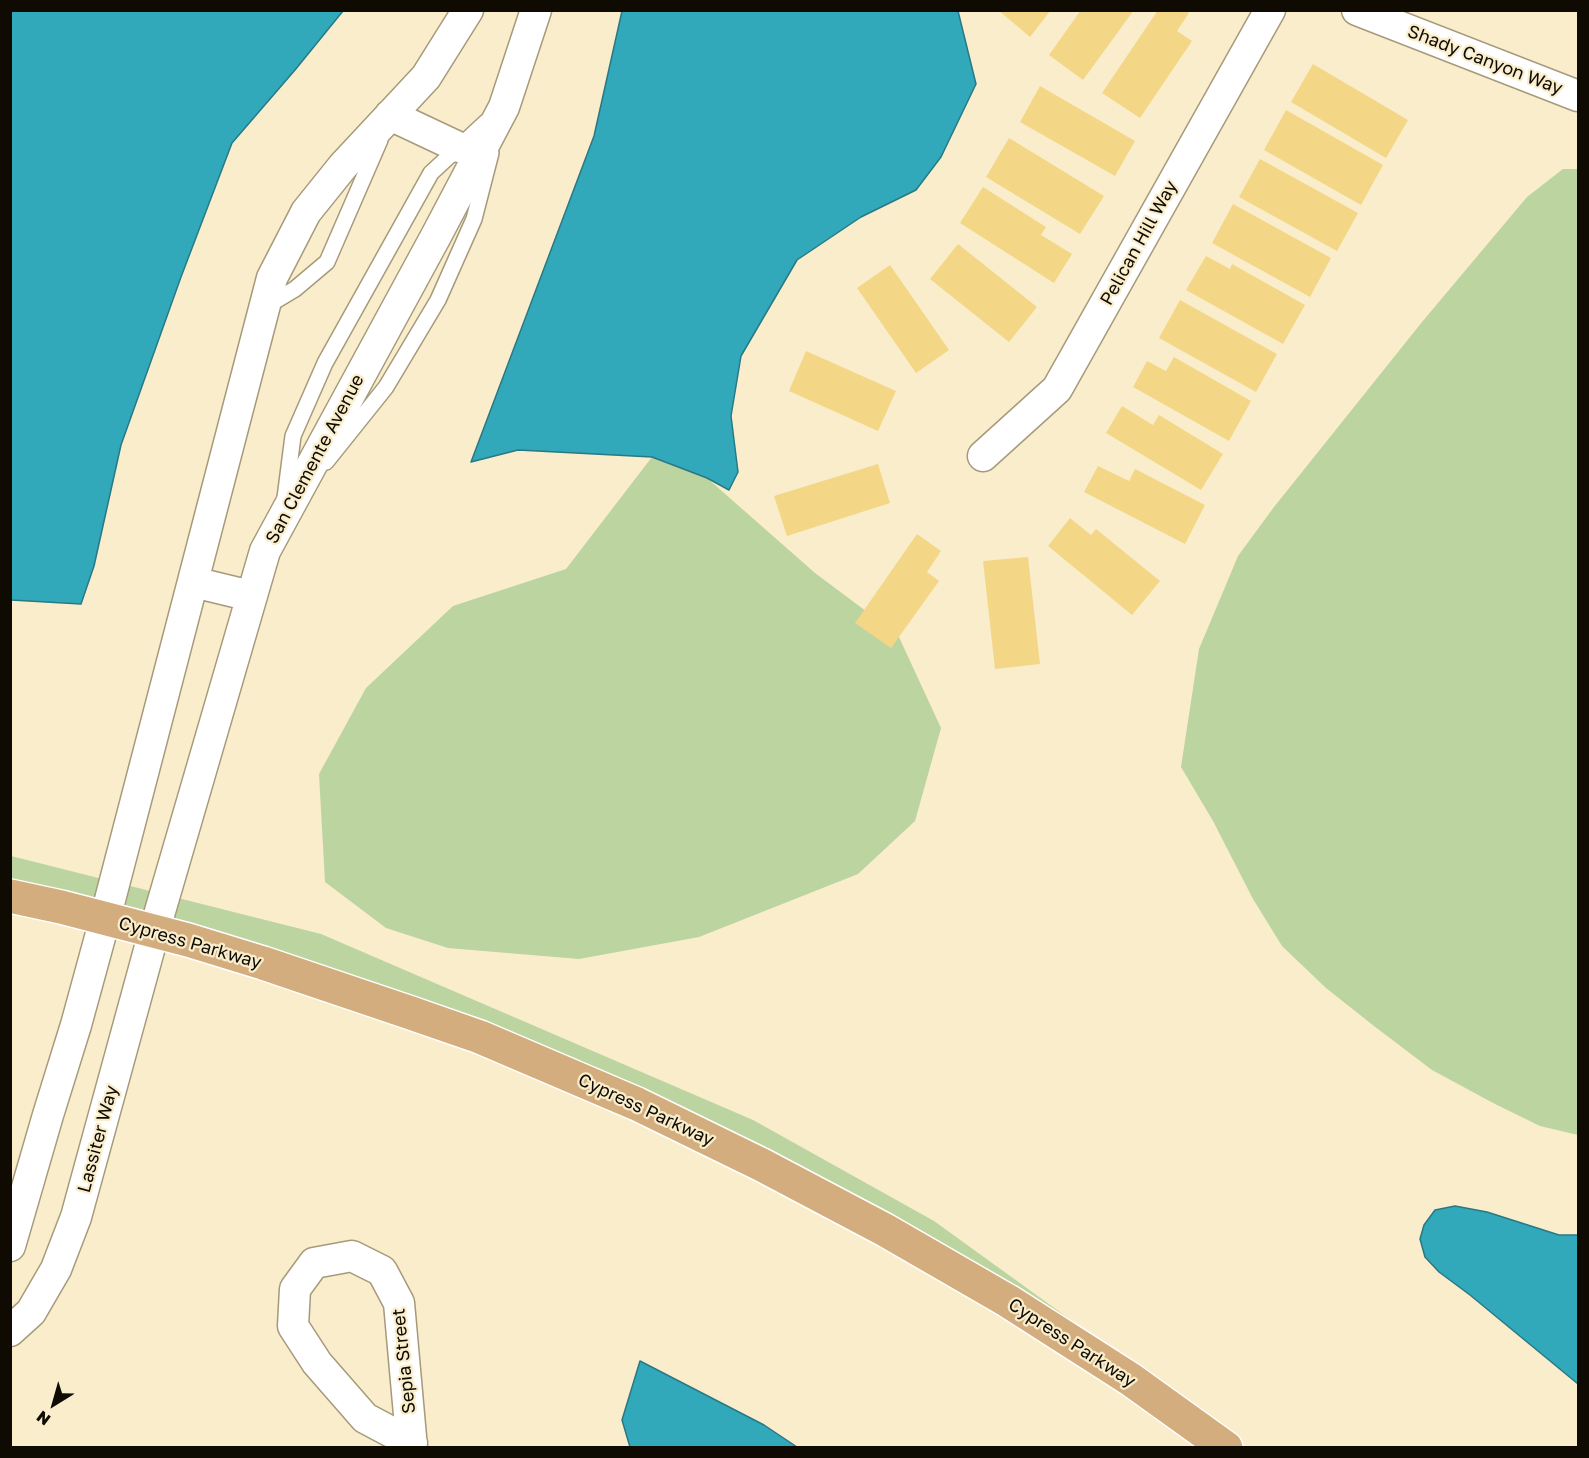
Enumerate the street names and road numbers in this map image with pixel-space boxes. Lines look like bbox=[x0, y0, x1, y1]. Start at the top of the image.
street label: Shady Canyon Way bbox=[1405, 21, 1565, 99]
street label: Pelican Hill Way bbox=[1096, 177, 1182, 309]
street label: San Clemente Avenue bbox=[261, 371, 369, 547]
street label: Cypress Parkway bbox=[116, 912, 264, 974]
street label: Cypress Parkway bbox=[575, 1069, 717, 1151]
street label: Lassiter Way bbox=[73, 1083, 123, 1195]
street label: Cypress Parkway bbox=[1004, 1294, 1140, 1392]
street label: Sepia Street bbox=[388, 1307, 420, 1415]

